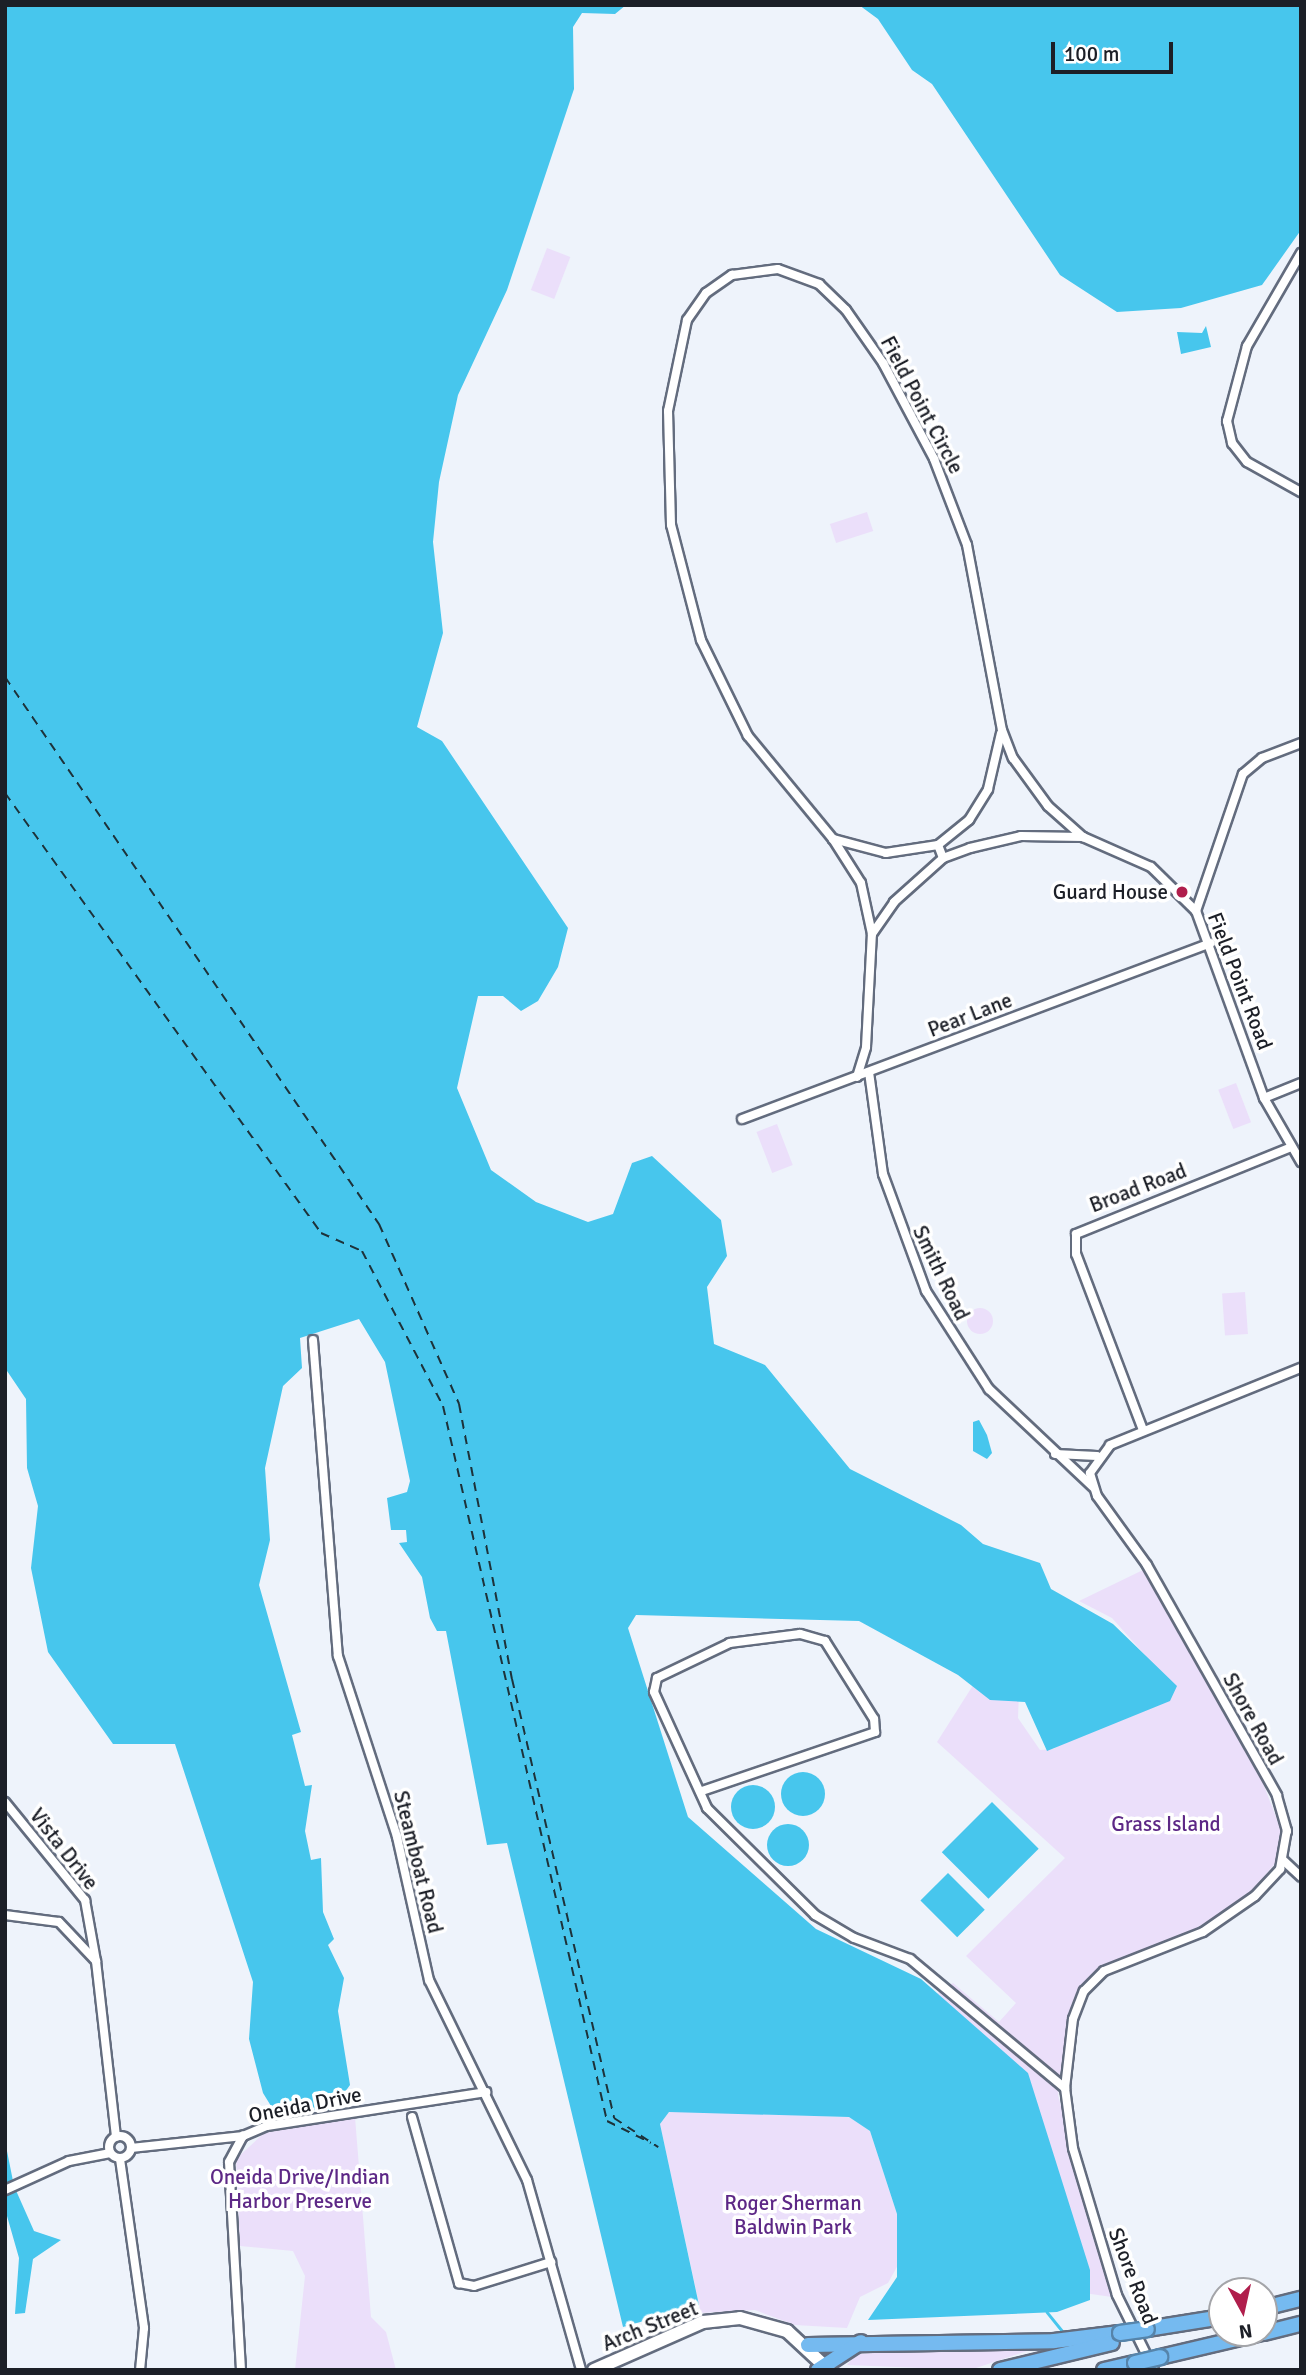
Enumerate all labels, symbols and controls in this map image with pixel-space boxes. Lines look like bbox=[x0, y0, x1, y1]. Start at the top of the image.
scale bar bbox=[1054, 28, 1176, 72]
text: 100 m bbox=[1064, 41, 1119, 67]
street label: Field Point Circle bbox=[875, 332, 969, 478]
place label: Guard House bbox=[1053, 879, 1168, 905]
marker: Guard House bbox=[1174, 884, 1190, 900]
street label: Field Point Road bbox=[1202, 909, 1278, 1053]
street label: Pear Lane bbox=[924, 987, 1016, 1043]
street label: Broad Road bbox=[1086, 1158, 1190, 1218]
street label: Smith Road bbox=[907, 1221, 975, 1325]
street label: Shore Road bbox=[1217, 1669, 1289, 1769]
street label: Steamboat Road bbox=[388, 1788, 448, 1936]
street label: Vista Drive bbox=[24, 1803, 104, 1895]
park label: Grass Island bbox=[1111, 1811, 1221, 1837]
street label: Oneida Drive bbox=[246, 2082, 364, 2128]
park label: Oneida Drive/Indian Harbor Preserve bbox=[210, 2164, 390, 2214]
park label: Roger Sherman Baldwin Park bbox=[724, 2190, 862, 2240]
street label: Shore Road bbox=[1103, 2224, 1163, 2328]
north arrow bbox=[1208, 2277, 1278, 2347]
street label: Arch Street bbox=[599, 2295, 701, 2357]
text: N bbox=[1237, 2318, 1254, 2344]

